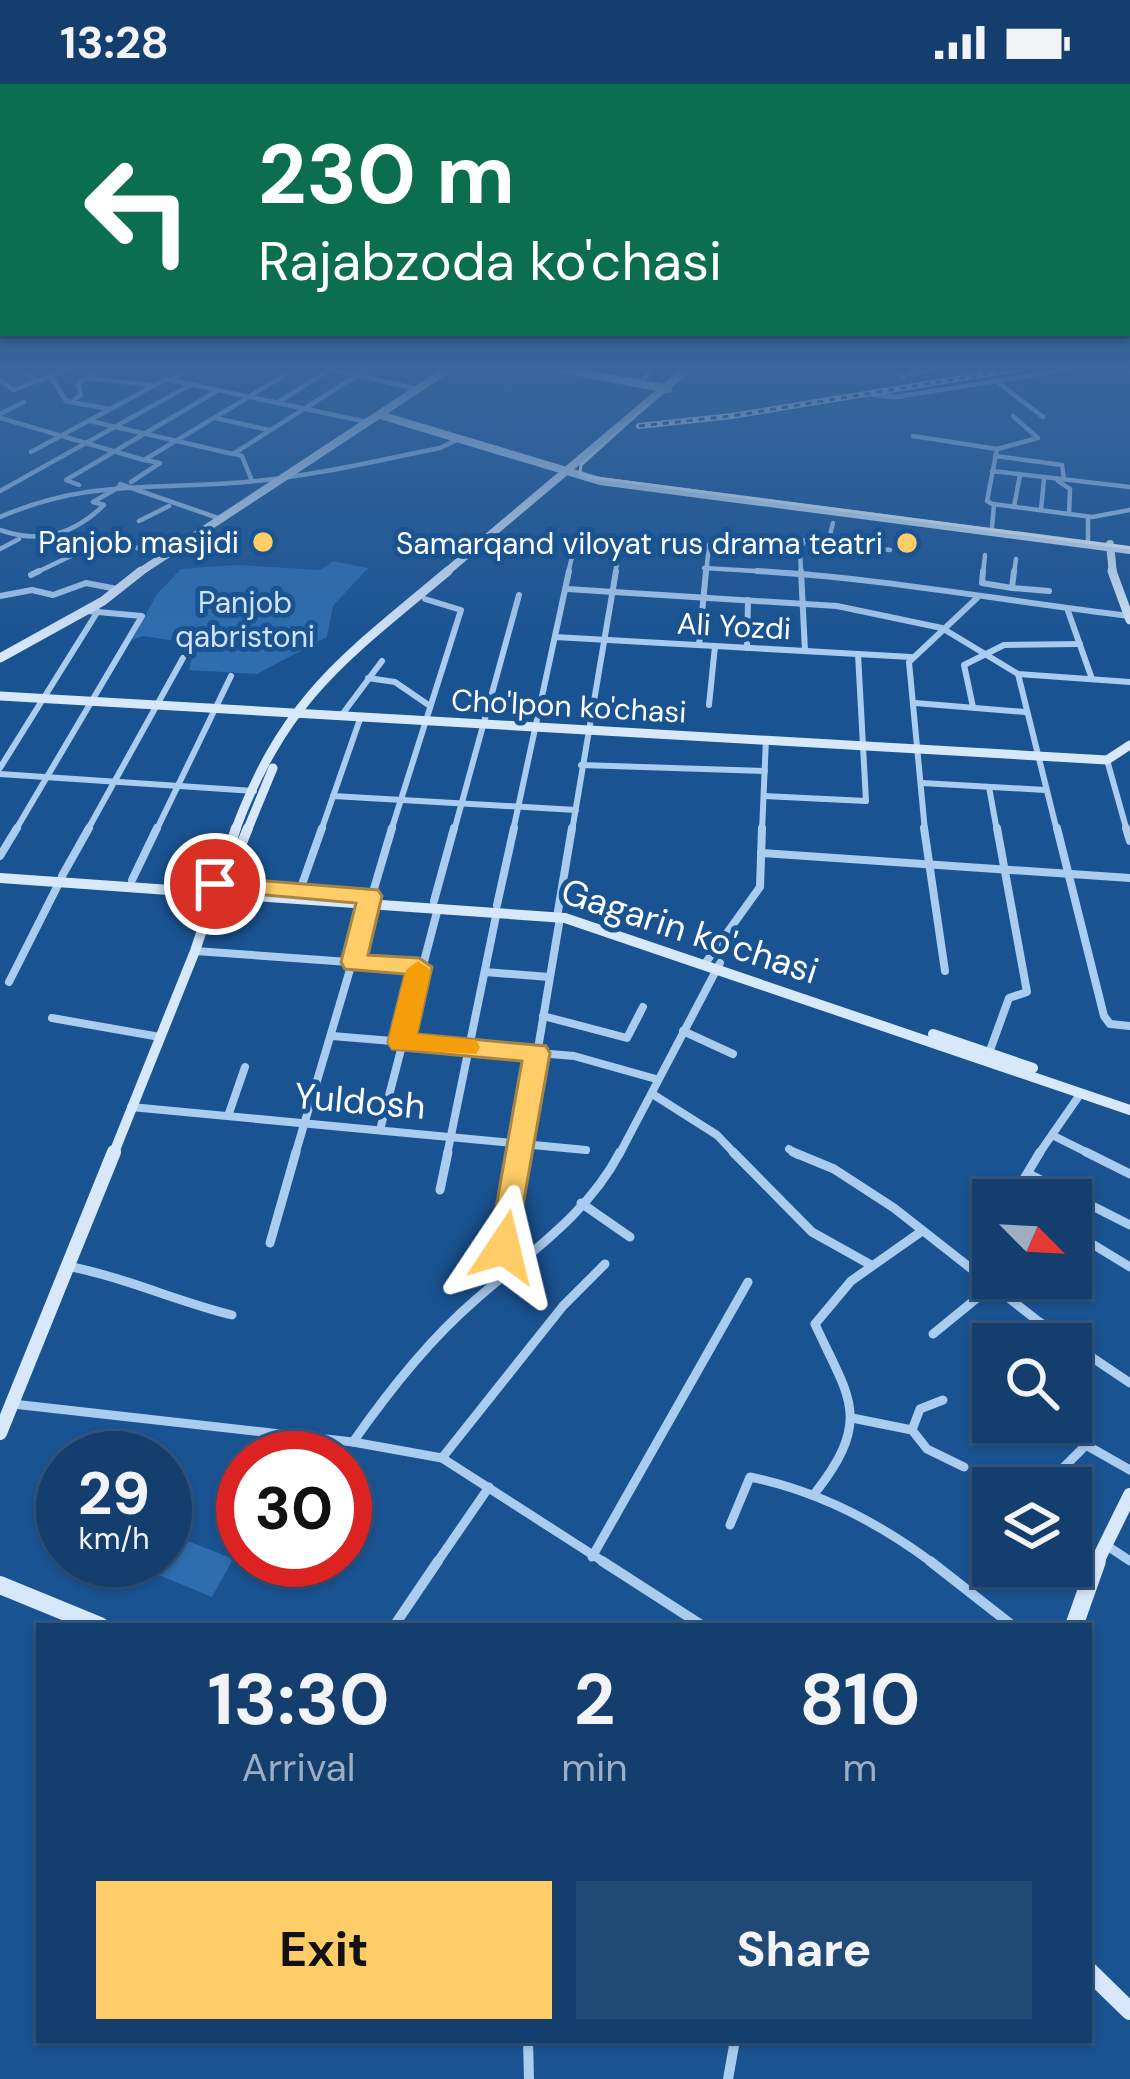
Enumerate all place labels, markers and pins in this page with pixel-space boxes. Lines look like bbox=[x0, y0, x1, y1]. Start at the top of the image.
place label: Panjob masjidi bbox=[38, 523, 239, 562]
place label: Samarqand viloyat rus drama teatri bbox=[396, 524, 883, 563]
marker: Panjob masjidi bbox=[250, 529, 276, 555]
marker: Samarqand viloyat rus drama teatri bbox=[894, 530, 920, 556]
pin bbox=[164, 833, 266, 935]

